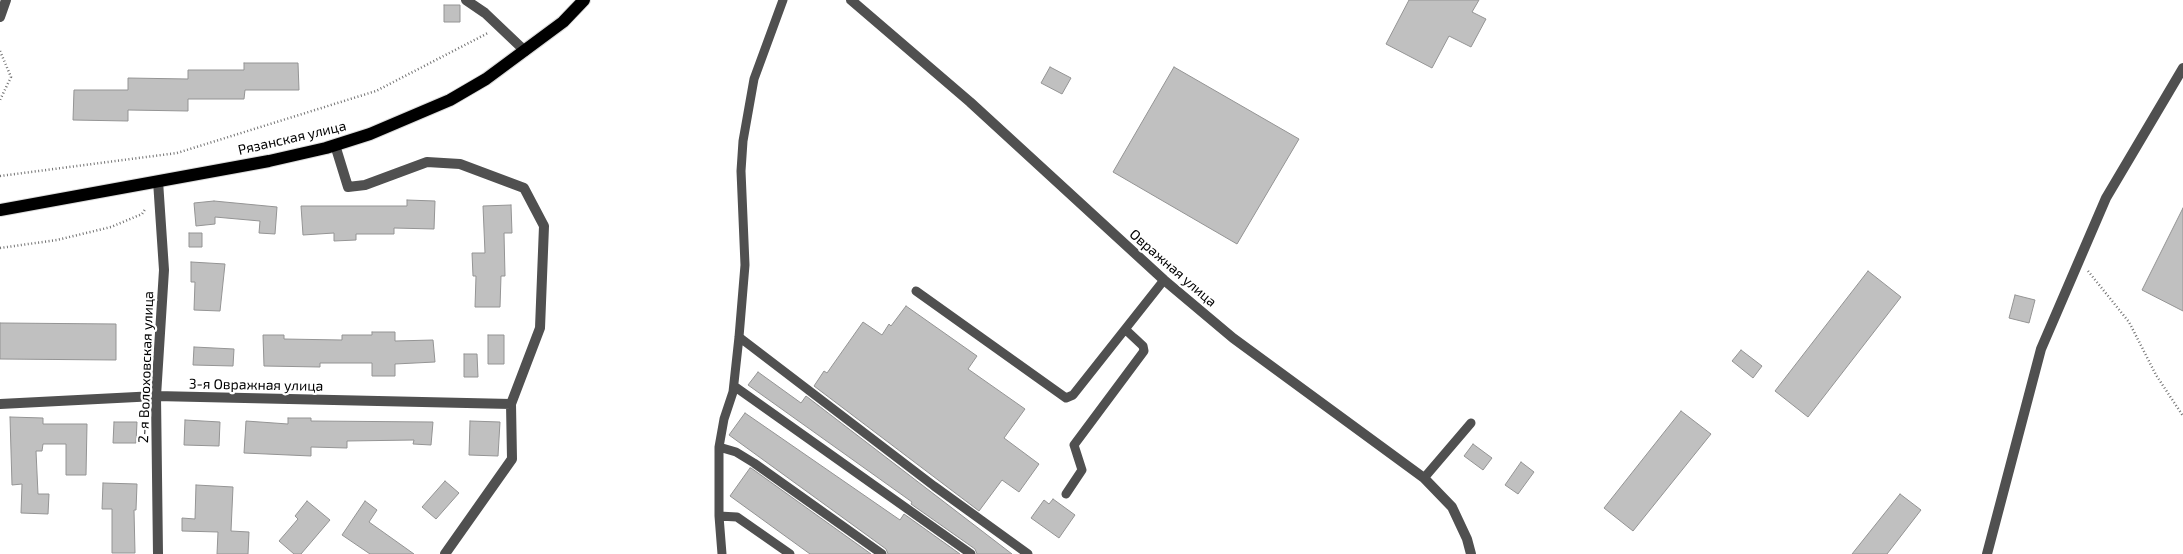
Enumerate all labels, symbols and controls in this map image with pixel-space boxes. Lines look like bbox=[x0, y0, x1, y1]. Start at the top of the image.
street label: Рязанская улица bbox=[236, 117, 348, 159]
street label: Овражная улица bbox=[1126, 226, 1220, 310]
street label: 2-я Волоховская улица bbox=[135, 291, 157, 443]
street label: 3-я Овражная улица bbox=[189, 375, 323, 395]

